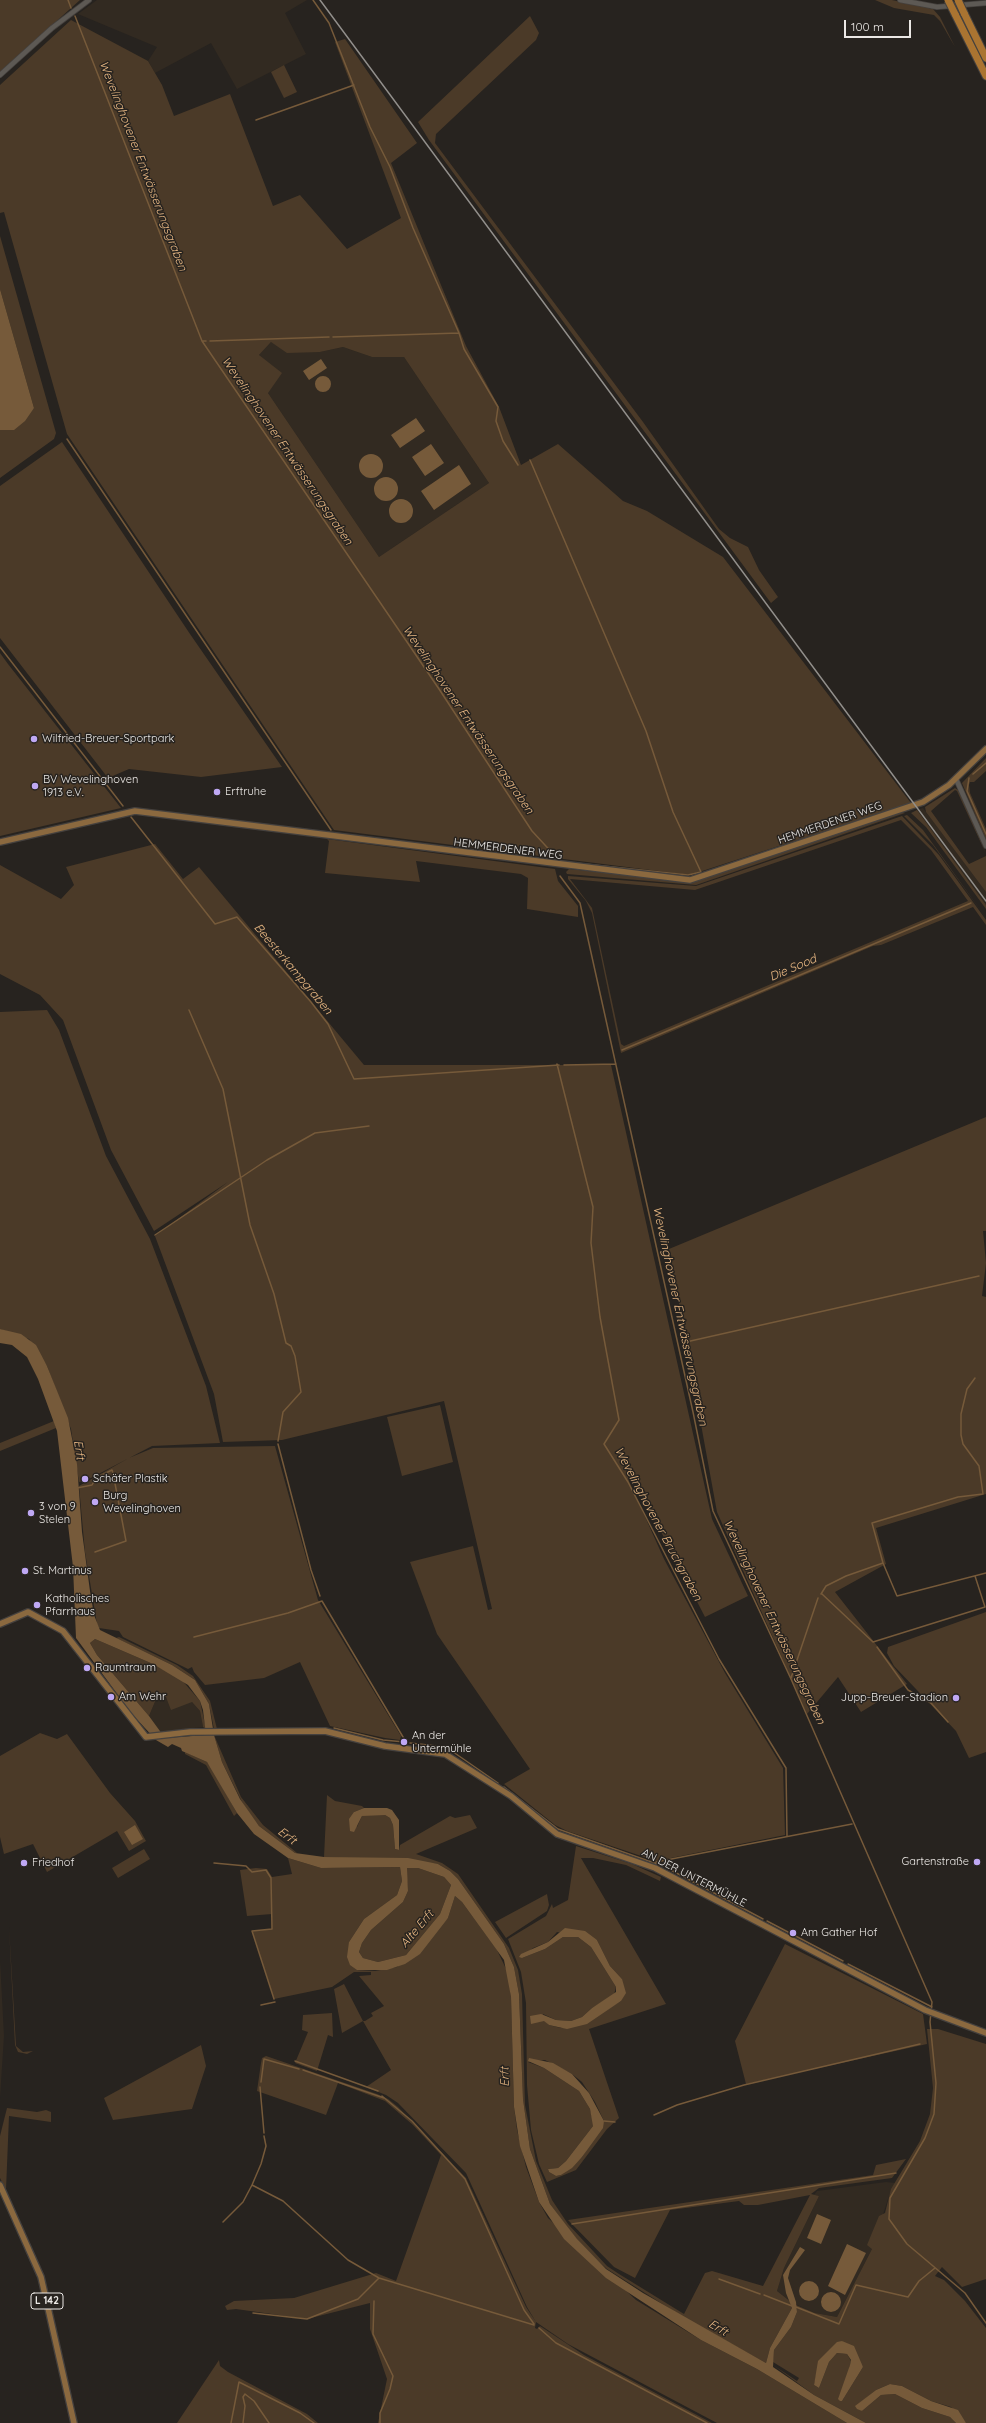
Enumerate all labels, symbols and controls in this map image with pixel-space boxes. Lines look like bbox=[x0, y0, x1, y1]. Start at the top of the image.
scale bar bbox=[846, 12, 913, 38]
text: 100 m bbox=[851, 19, 884, 34]
water label: Wevelinghovener Entwässerungsgraben bbox=[96, 59, 190, 273]
water label: Wevelinghovener Entwässerungsgraben bbox=[218, 354, 356, 548]
water label: Wevelinghovener Entwässerungsgraben bbox=[399, 623, 537, 817]
place label: Wilfried-Breuer-Sportpark bbox=[42, 732, 175, 746]
marker: Wilfried-Breuer-Sportpark bbox=[29, 734, 39, 744]
place label: BV Wevelinghoven 1913 e.V. bbox=[43, 773, 138, 799]
marker: BV Wevelinghoven 1913 e.V. bbox=[30, 781, 40, 791]
place label: Erftruhe bbox=[225, 785, 266, 799]
marker: Erftruhe bbox=[212, 787, 222, 797]
street label: HEMMERDENER WEG bbox=[776, 799, 884, 847]
street label: HEMMERDENER WEG bbox=[453, 836, 563, 862]
water label: Beesterkampgraben bbox=[251, 921, 335, 1017]
water label: Die Sood bbox=[767, 952, 819, 984]
water label: Wevelinghovener Entwässerungsgraben bbox=[650, 1205, 710, 1427]
water label: Erft bbox=[70, 1439, 88, 1461]
water label: Wevelinghovener Bruchgraben bbox=[611, 1445, 705, 1603]
place label: Schäfer Plastik bbox=[93, 1472, 168, 1486]
marker: Schäfer Plastik bbox=[80, 1474, 90, 1484]
place label: Burg Wevelinghoven bbox=[103, 1489, 181, 1515]
marker: Burg Wevelinghoven bbox=[90, 1497, 100, 1507]
place label: 3 von 9 Stelen bbox=[39, 1500, 76, 1526]
marker: 3 von 9 Stelen bbox=[26, 1508, 36, 1518]
water label: Wevelinghovener Entwässerungsgraben bbox=[720, 1517, 828, 1727]
place label: St. Martinus bbox=[33, 1564, 92, 1578]
marker: St. Martinus bbox=[20, 1566, 30, 1576]
place label: Katholisches Pfarrhaus bbox=[45, 1592, 109, 1618]
marker: Katholisches Pfarrhaus bbox=[32, 1600, 42, 1610]
place label: Raumtraum bbox=[95, 1661, 156, 1675]
marker: Raumtraum bbox=[82, 1663, 92, 1673]
place label: Am Wehr bbox=[119, 1690, 166, 1704]
place label: Jupp-Breuer-Stadion bbox=[841, 1691, 948, 1705]
marker: Am Wehr bbox=[106, 1692, 116, 1702]
marker: Jupp-Breuer-Stadion bbox=[951, 1693, 961, 1703]
place label: An der Untermühle bbox=[412, 1729, 471, 1755]
marker: An der Untermühle bbox=[399, 1737, 409, 1747]
water label: Erft bbox=[275, 1824, 299, 1848]
street label: AN DER UNTERMÜHLE bbox=[639, 1846, 749, 1910]
place label: Gartenstraße bbox=[902, 1855, 969, 1869]
place label: Friedhof bbox=[32, 1856, 74, 1870]
marker: Gartenstraße bbox=[972, 1857, 982, 1867]
marker: Friedhof bbox=[19, 1858, 29, 1868]
water label: Alte Erft bbox=[397, 1907, 437, 1951]
place label: Am Gather Hof bbox=[801, 1926, 878, 1940]
marker: Am Gather Hof bbox=[788, 1928, 798, 1938]
water label: Erft bbox=[498, 2067, 512, 2087]
road number: L 142 bbox=[31, 2293, 63, 2309]
water label: Erft bbox=[706, 2317, 730, 2339]

